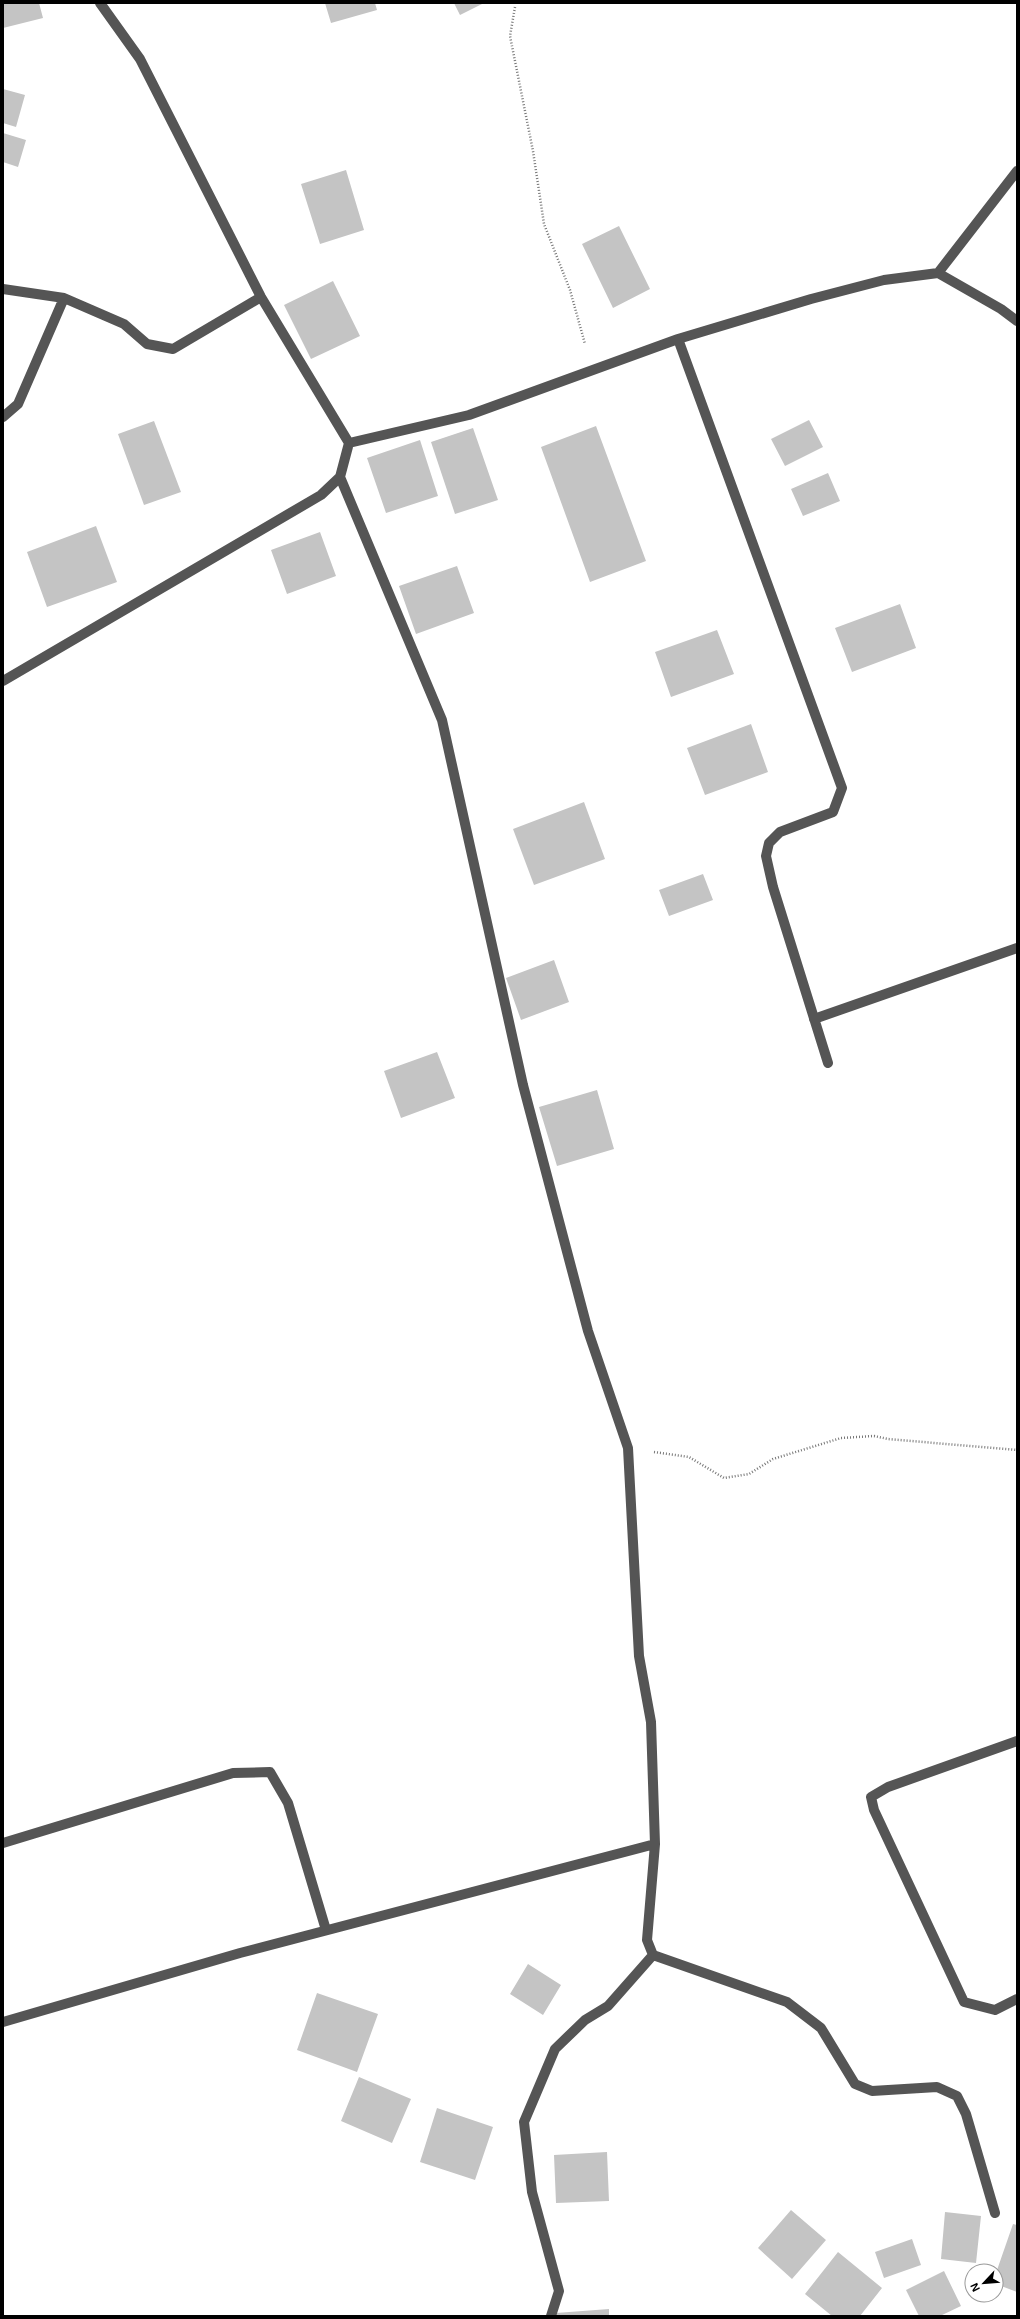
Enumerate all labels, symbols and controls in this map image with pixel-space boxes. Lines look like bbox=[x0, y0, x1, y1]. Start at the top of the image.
north arrow bbox=[964, 2263, 1004, 2303]
text: N bbox=[968, 2281, 982, 2294]

